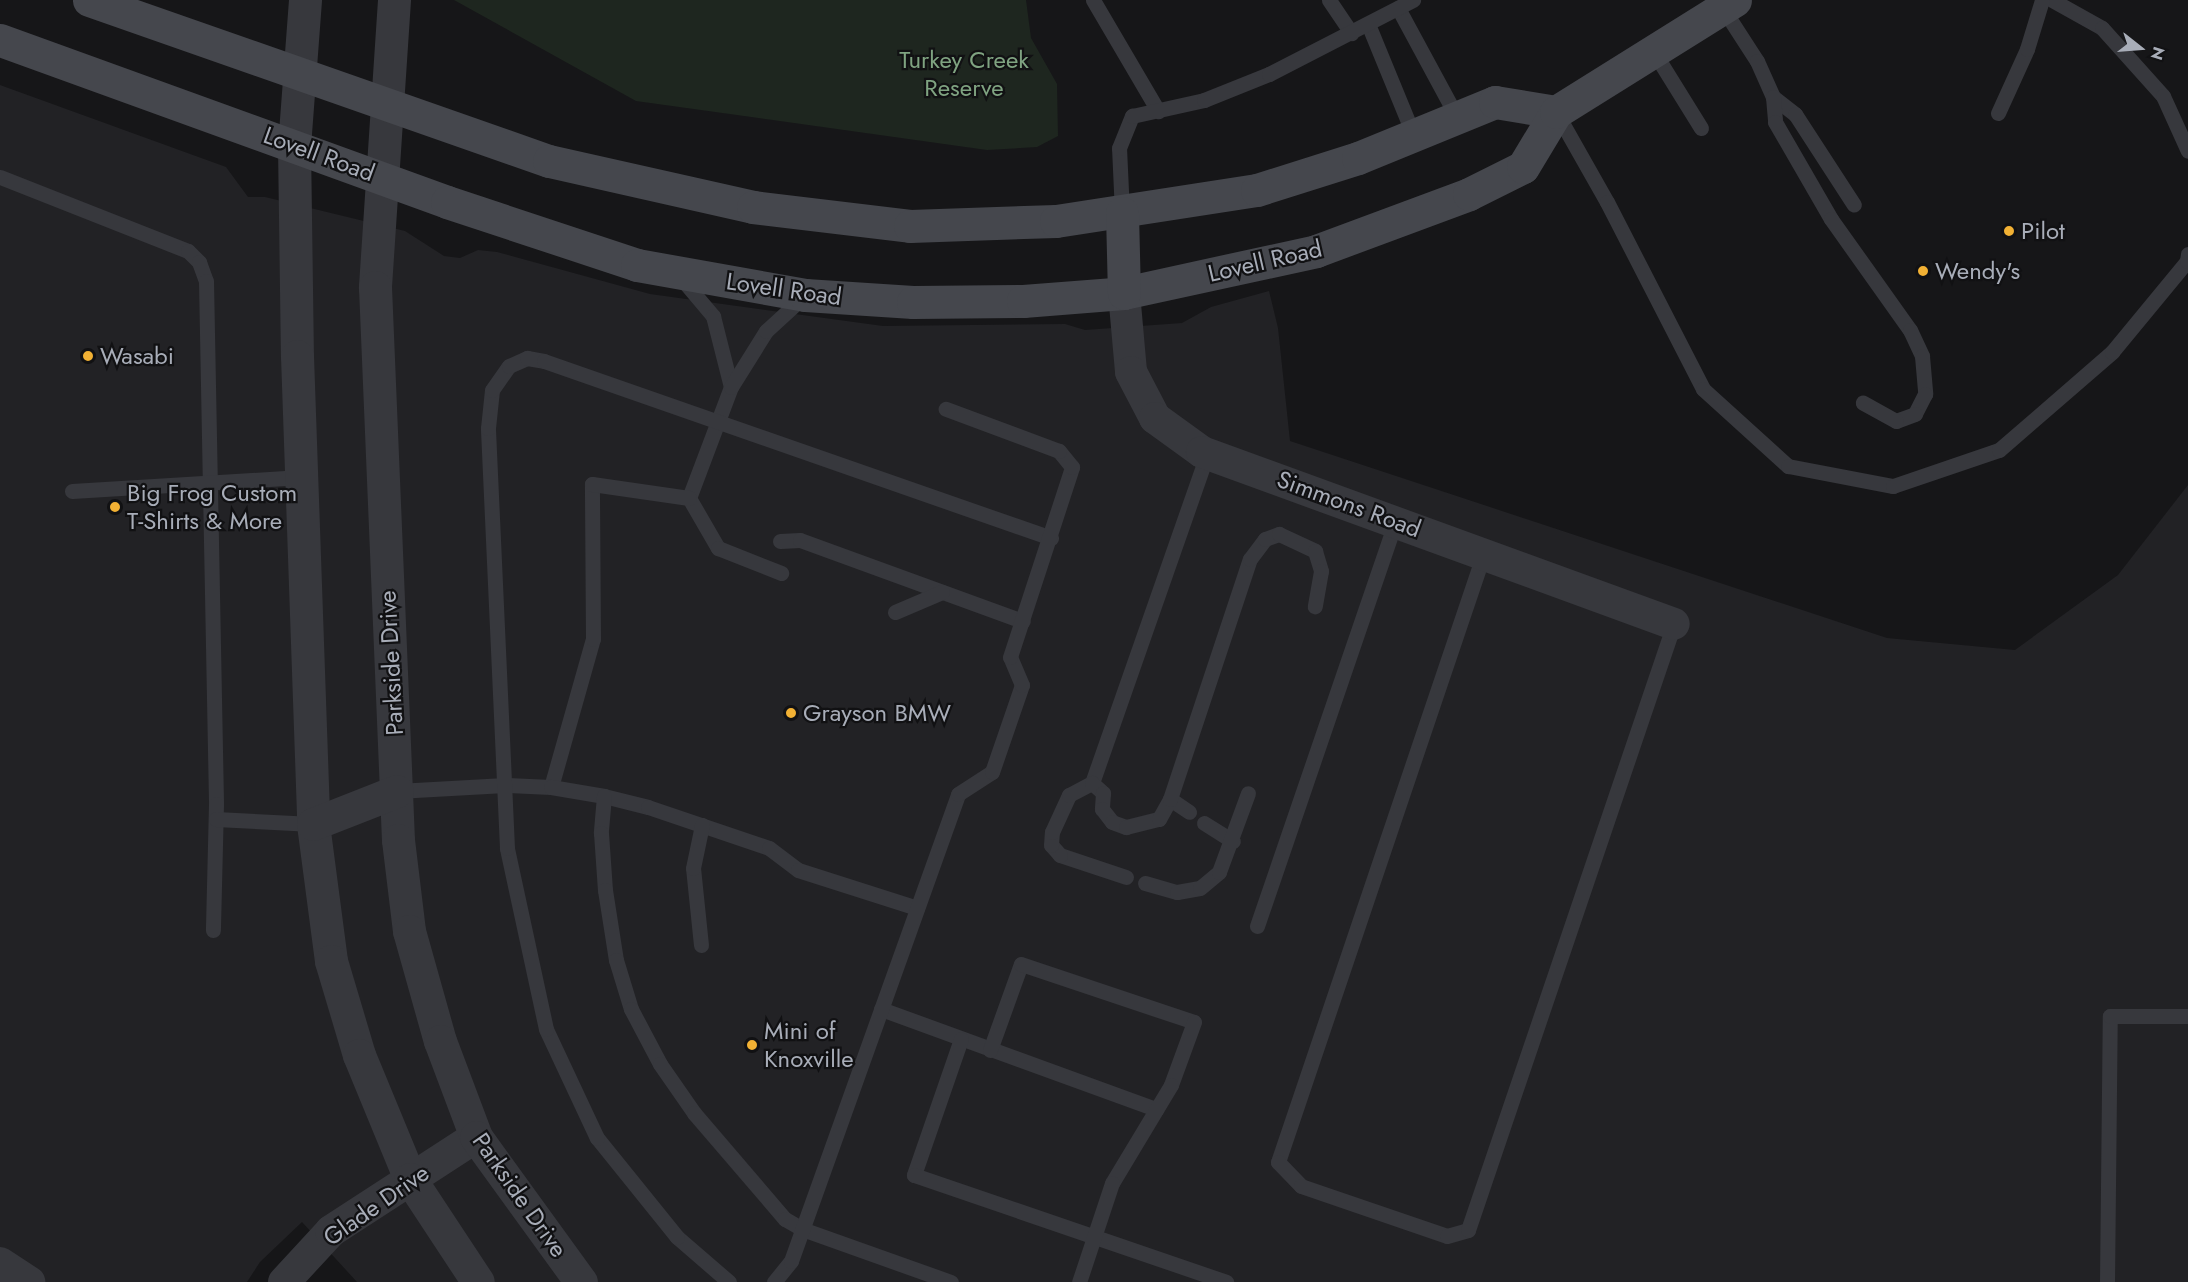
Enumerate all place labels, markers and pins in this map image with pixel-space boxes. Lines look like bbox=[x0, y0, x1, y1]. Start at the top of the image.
place label: Pilot bbox=[2021, 217, 2065, 245]
marker: Pilot bbox=[2002, 224, 2016, 238]
place label: Wendy's bbox=[1935, 257, 2020, 285]
marker: Wendy's bbox=[1916, 264, 1930, 278]
place label: Wasabi bbox=[100, 342, 174, 370]
marker: Wasabi bbox=[81, 349, 95, 363]
place label: Big Frog Custom T-Shirts & More bbox=[127, 479, 297, 535]
marker: Big Frog Custom T-Shirts & More bbox=[108, 500, 122, 514]
place label: Grayson BMW bbox=[803, 699, 951, 727]
marker: Grayson BMW bbox=[784, 706, 798, 720]
place label: Mini of Knoxville bbox=[764, 1017, 854, 1073]
marker: Mini of Knoxville bbox=[745, 1038, 759, 1052]

